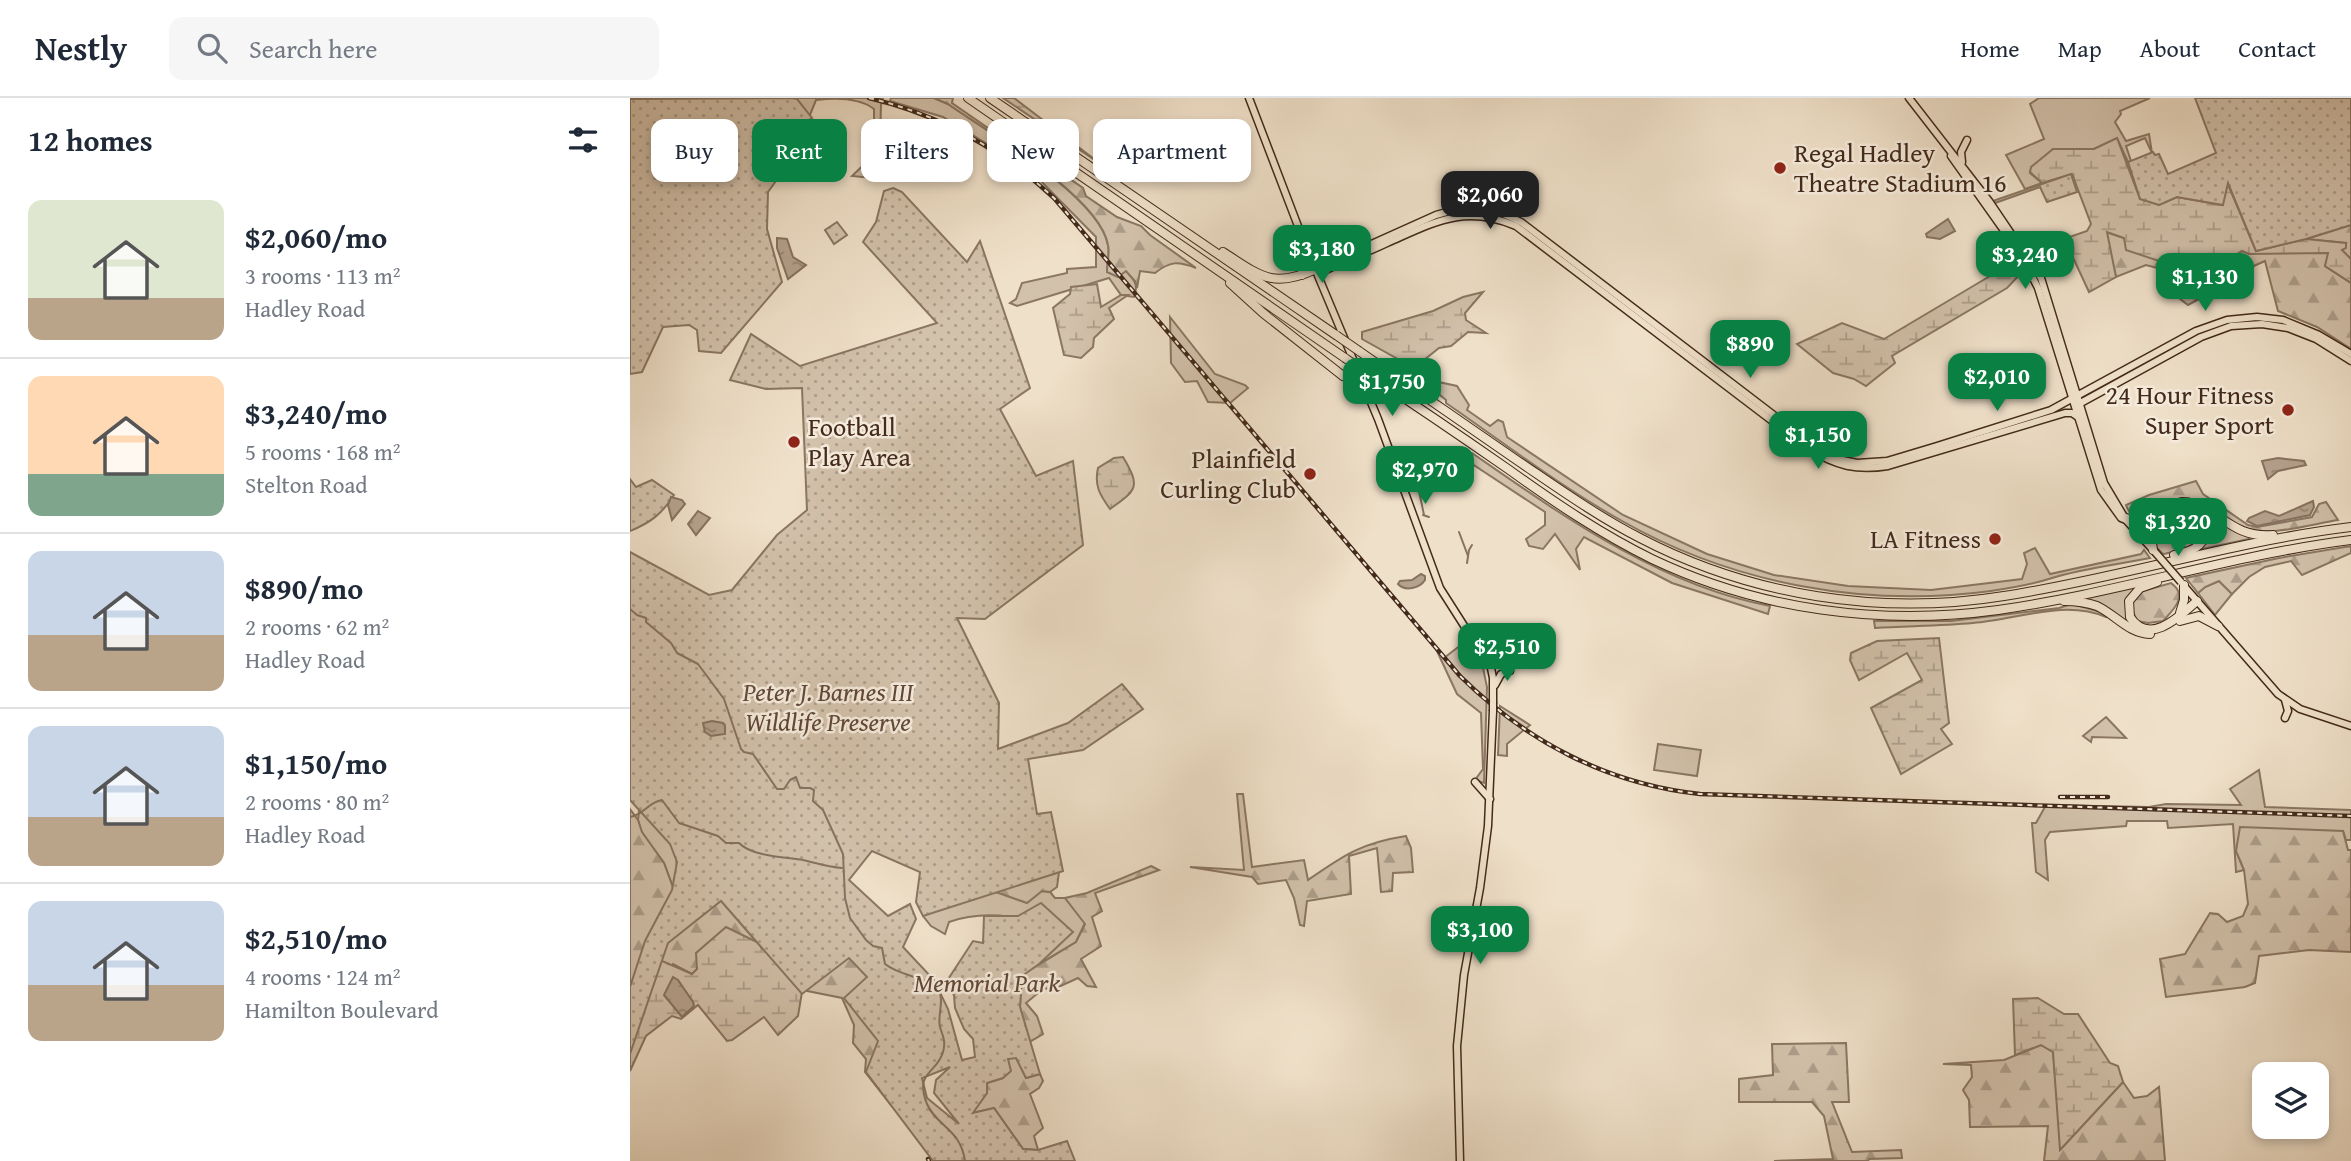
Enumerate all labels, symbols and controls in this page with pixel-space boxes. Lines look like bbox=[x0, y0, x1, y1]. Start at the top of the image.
search box bbox=[169, 17, 659, 80]
text: Nestly bbox=[35, 24, 127, 72]
icon: search bbox=[193, 29, 231, 67]
text: Search here bbox=[249, 29, 377, 68]
text: Home bbox=[1961, 31, 2020, 66]
text: Map bbox=[2058, 31, 2102, 66]
text: About bbox=[2140, 31, 2200, 66]
text: Contact bbox=[2238, 31, 2316, 66]
text: 12 homes bbox=[28, 118, 153, 162]
chip: Buy bbox=[651, 119, 738, 182]
chip: Rent bbox=[752, 119, 847, 182]
chip: Filters bbox=[861, 119, 973, 182]
chip: New bbox=[987, 119, 1079, 182]
chip: Apartment bbox=[1093, 119, 1251, 182]
icon: filters bbox=[564, 121, 602, 159]
place label: Regal Hadley Theatre Stadium 16 bbox=[1794, 133, 2007, 202]
marker: Regal Hadley Theatre Stadium 16 bbox=[1772, 160, 1788, 176]
pin: $2,060 bbox=[1433, 172, 1547, 231]
text: $2,060 bbox=[1457, 177, 1523, 210]
text: $2,060/mo bbox=[245, 215, 387, 259]
pin: $3,180 bbox=[1265, 226, 1379, 285]
icon: home bbox=[84, 228, 168, 312]
text: $3,180 bbox=[1289, 231, 1355, 264]
pin: $3,240 bbox=[1968, 232, 2082, 291]
text: $3,240 bbox=[1992, 237, 2058, 270]
pin: $1,130 bbox=[2148, 254, 2262, 313]
text: 3 rooms · 113 m² bbox=[245, 259, 400, 292]
text: $1,130 bbox=[2172, 259, 2238, 292]
text: Hadley Road bbox=[245, 292, 365, 325]
pin: $890 bbox=[1709, 320, 1791, 380]
text: $890 bbox=[1726, 326, 1774, 359]
pin: $2,010 bbox=[1940, 354, 2054, 413]
pin: $1,750 bbox=[1335, 358, 1449, 418]
text: $2,010 bbox=[1964, 359, 2030, 392]
text: $1,750 bbox=[1359, 364, 1425, 397]
place label: 24 Hour Fitness Super Sport bbox=[2106, 375, 2274, 444]
text: $3,240/mo bbox=[245, 391, 387, 435]
marker: 24 Hour Fitness Super Sport bbox=[2280, 402, 2296, 418]
icon: home bbox=[84, 404, 168, 488]
place label: Football Play Area bbox=[808, 407, 912, 476]
pin: $1,150 bbox=[1761, 412, 1875, 471]
text: $1,150 bbox=[1785, 417, 1851, 450]
marker: Football Play Area bbox=[786, 434, 802, 450]
text: 5 rooms · 168 m² bbox=[245, 435, 400, 468]
place label: Plainfield Curling Club bbox=[1160, 439, 1296, 508]
pin: $2,970 bbox=[1368, 446, 1482, 506]
text: $2,970 bbox=[1392, 452, 1458, 485]
marker: Plainfield Curling Club bbox=[1302, 466, 1318, 482]
text: Stelton Road bbox=[245, 468, 368, 501]
pin: $1,320 bbox=[2121, 498, 2235, 558]
text: $1,320 bbox=[2145, 504, 2211, 537]
place label: LA Fitness bbox=[1870, 519, 1981, 558]
marker: LA Fitness bbox=[1987, 531, 2003, 547]
text: $890/mo bbox=[245, 566, 363, 610]
icon: home bbox=[84, 579, 168, 663]
text: 2 rooms · 62 m² bbox=[245, 610, 389, 643]
pin: $2,510 bbox=[1450, 624, 1564, 683]
text: $2,510 bbox=[1474, 629, 1540, 662]
text: Hadley Road bbox=[245, 643, 365, 676]
park label: Peter J. Barnes III Wildlife Preserve bbox=[742, 672, 914, 741]
text: $1,150/mo bbox=[245, 741, 387, 785]
icon: home bbox=[84, 754, 168, 838]
text: 2 rooms · 80 m² bbox=[245, 785, 389, 818]
text: Hadley Road bbox=[245, 818, 365, 851]
pin: $3,100 bbox=[1423, 906, 1537, 966]
text: $3,100 bbox=[1447, 912, 1513, 945]
text: $2,510/mo bbox=[245, 916, 387, 960]
icon: home bbox=[84, 929, 168, 1013]
text: 4 rooms · 124 m² bbox=[245, 960, 400, 993]
park label: Memorial Park bbox=[914, 963, 1060, 1002]
text: Hamilton Boulevard bbox=[245, 993, 439, 1026]
map controls bbox=[2252, 1062, 2329, 1139]
button: layers bbox=[2252, 1062, 2329, 1139]

